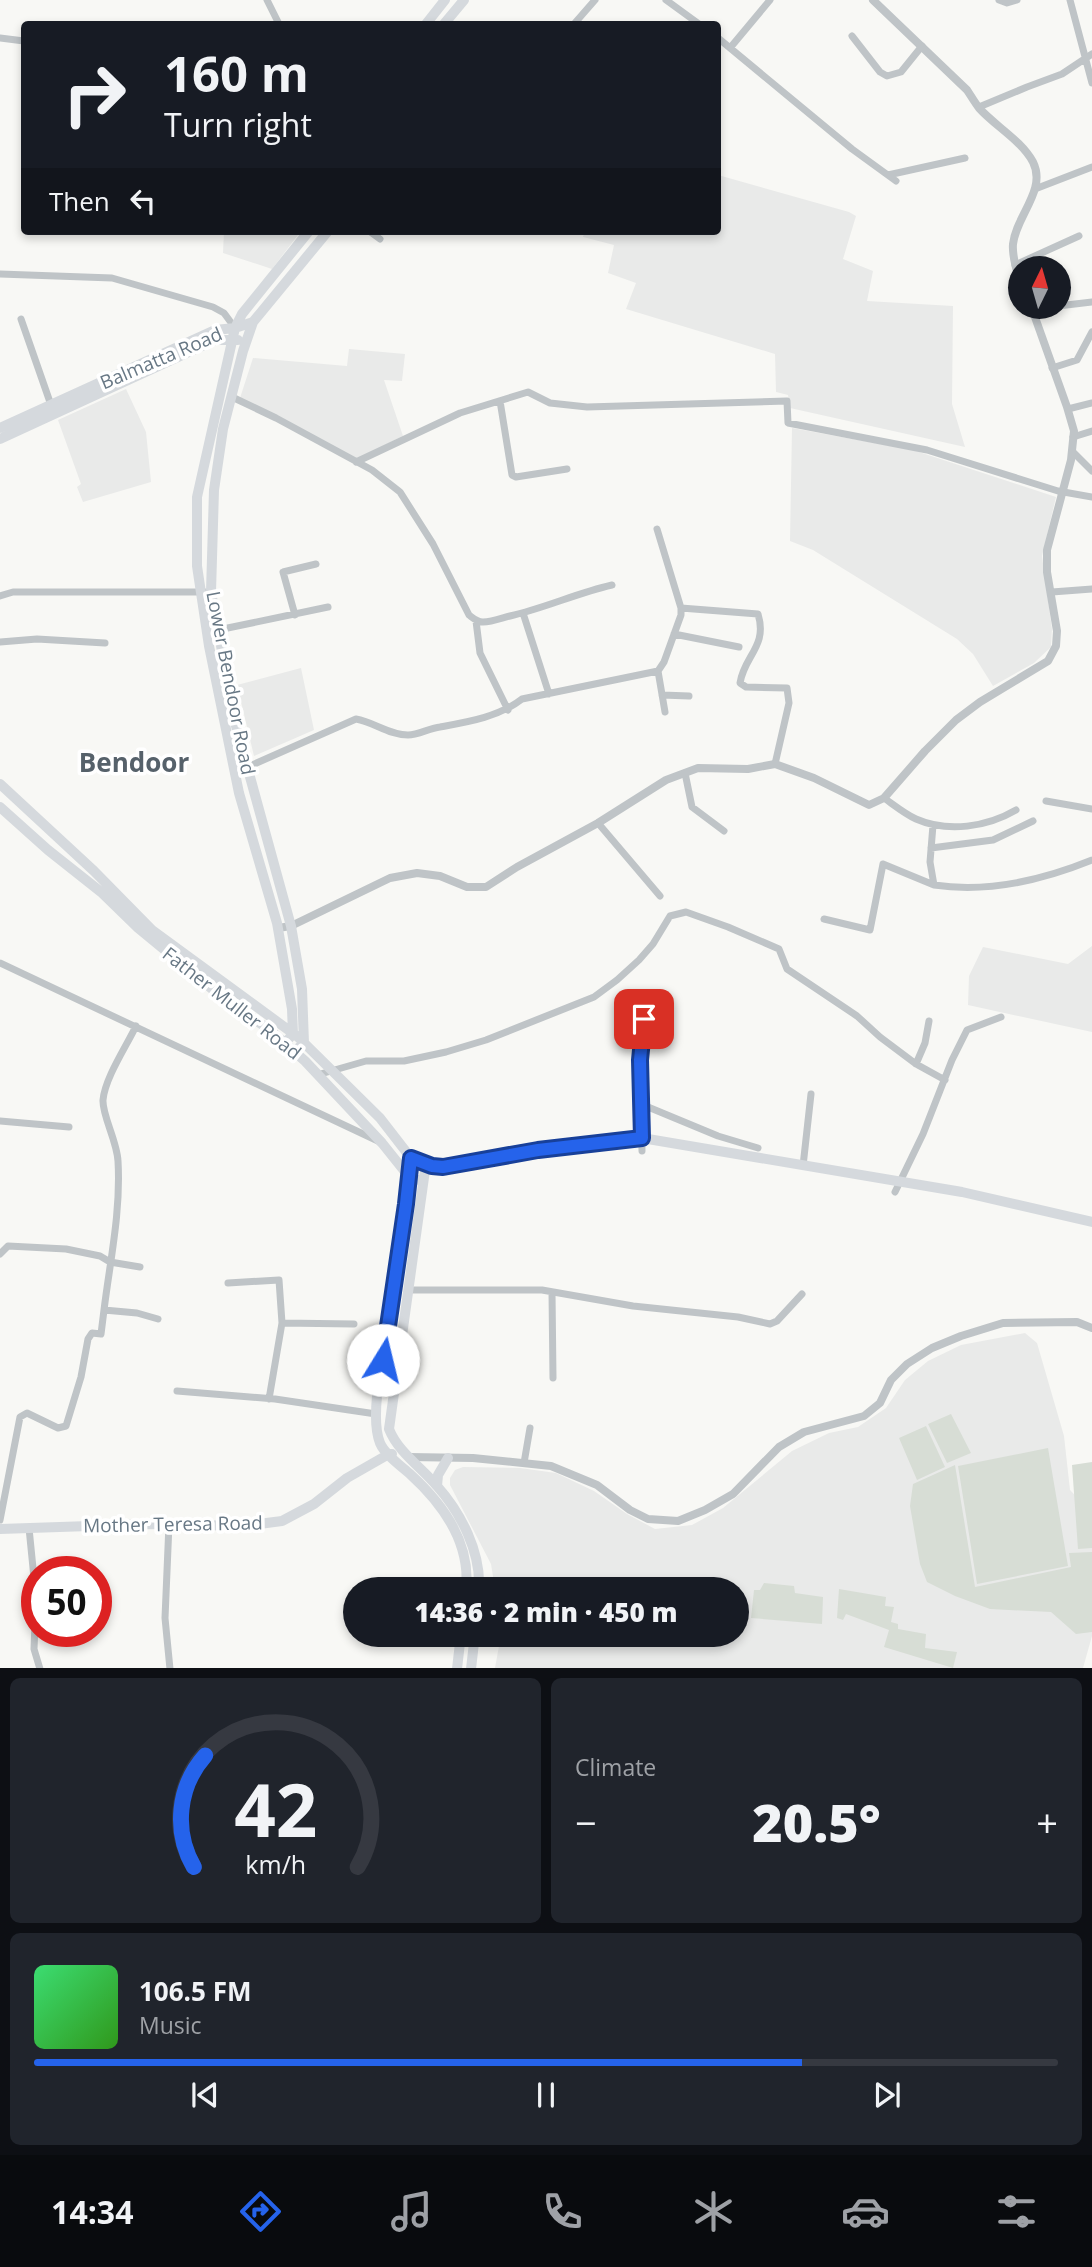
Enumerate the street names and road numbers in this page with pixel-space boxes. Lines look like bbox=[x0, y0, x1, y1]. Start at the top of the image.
street label: Balmatta Road bbox=[96, 321, 226, 395]
street label: Lower Bendoor Road bbox=[200, 589, 262, 777]
street label: Father Muller Road bbox=[157, 941, 307, 1065]
street label: Mother Teresa Road bbox=[83, 1509, 263, 1539]

